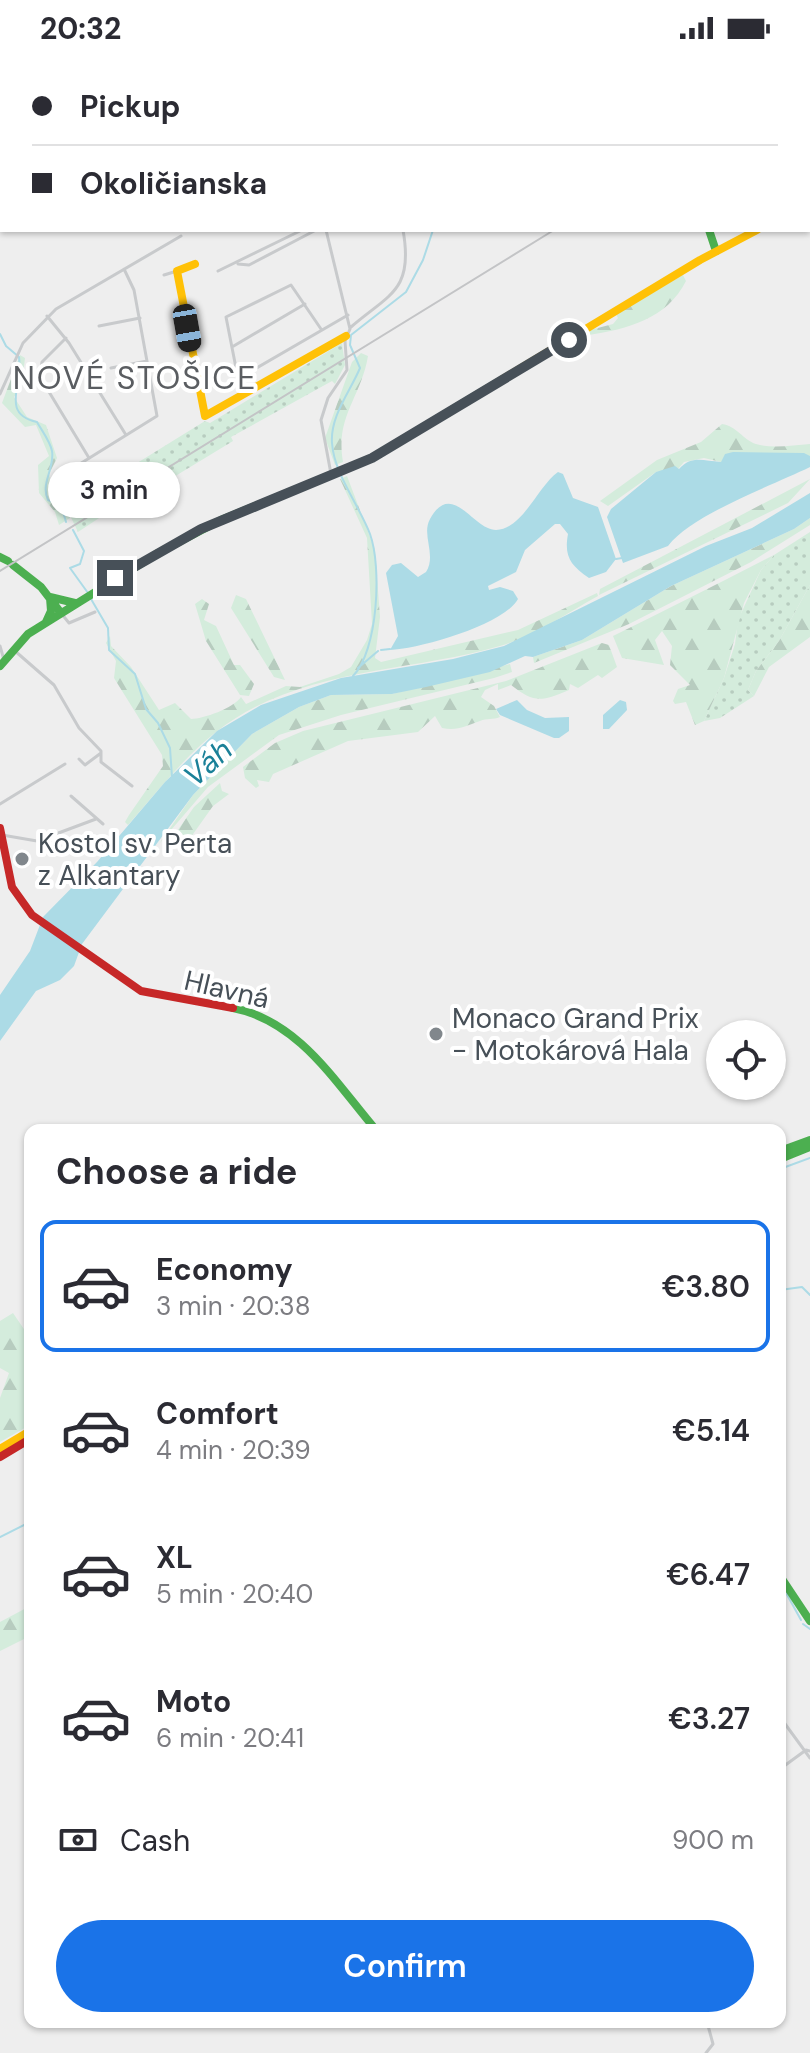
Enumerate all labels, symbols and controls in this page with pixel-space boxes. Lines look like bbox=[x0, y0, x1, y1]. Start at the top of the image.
text: 20:32 bbox=[40, 9, 121, 48]
text: Pickup bbox=[80, 87, 180, 126]
text: Okoličianska bbox=[80, 164, 267, 203]
car bbox=[171, 302, 203, 354]
route start bbox=[551, 322, 587, 358]
district label: NOVÉ STOŠICE bbox=[13, 357, 257, 399]
callout: 3 min bbox=[49, 462, 181, 518]
text: 3 min bbox=[80, 473, 148, 507]
route end bbox=[97, 560, 133, 596]
water label: Váh bbox=[175, 730, 240, 795]
place label: Kostol sv. Perta z Alkantary bbox=[38, 825, 232, 894]
marker: Kostol sv. Perta z Alkantary bbox=[13, 850, 31, 868]
street label: Hlavná bbox=[181, 962, 273, 1017]
place label: Monaco Grand Prix - Motokárová Hala bbox=[452, 1000, 699, 1069]
map controls bbox=[706, 1020, 786, 1100]
button: locate bbox=[706, 1020, 786, 1100]
marker: Monaco Grand Prix - Motokárová Hala bbox=[427, 1025, 445, 1043]
text: Choose a ride bbox=[56, 1148, 297, 1195]
icon: car bbox=[60, 1250, 132, 1322]
text: Economy bbox=[156, 1250, 293, 1289]
text: €3.80 bbox=[662, 1267, 750, 1306]
text: 3 min · 20:38 bbox=[156, 1289, 311, 1323]
icon: car bbox=[60, 1394, 132, 1466]
text: Comfort bbox=[156, 1394, 279, 1433]
text: €5.14 bbox=[672, 1411, 750, 1450]
text: 4 min · 20:39 bbox=[156, 1433, 311, 1467]
icon: car bbox=[60, 1538, 132, 1610]
text: XL bbox=[156, 1538, 193, 1577]
text: €6.47 bbox=[666, 1555, 750, 1594]
text: 5 min · 20:40 bbox=[156, 1577, 313, 1611]
icon: car bbox=[60, 1682, 132, 1754]
text: Moto bbox=[156, 1682, 231, 1721]
text: €3.27 bbox=[668, 1699, 750, 1738]
text: 6 min · 20:41 bbox=[156, 1721, 304, 1755]
icon: cash bbox=[56, 1818, 100, 1862]
text: Cash bbox=[120, 1821, 190, 1860]
text: 900 m bbox=[672, 1823, 754, 1857]
button: Confirm bbox=[56, 1920, 754, 2012]

